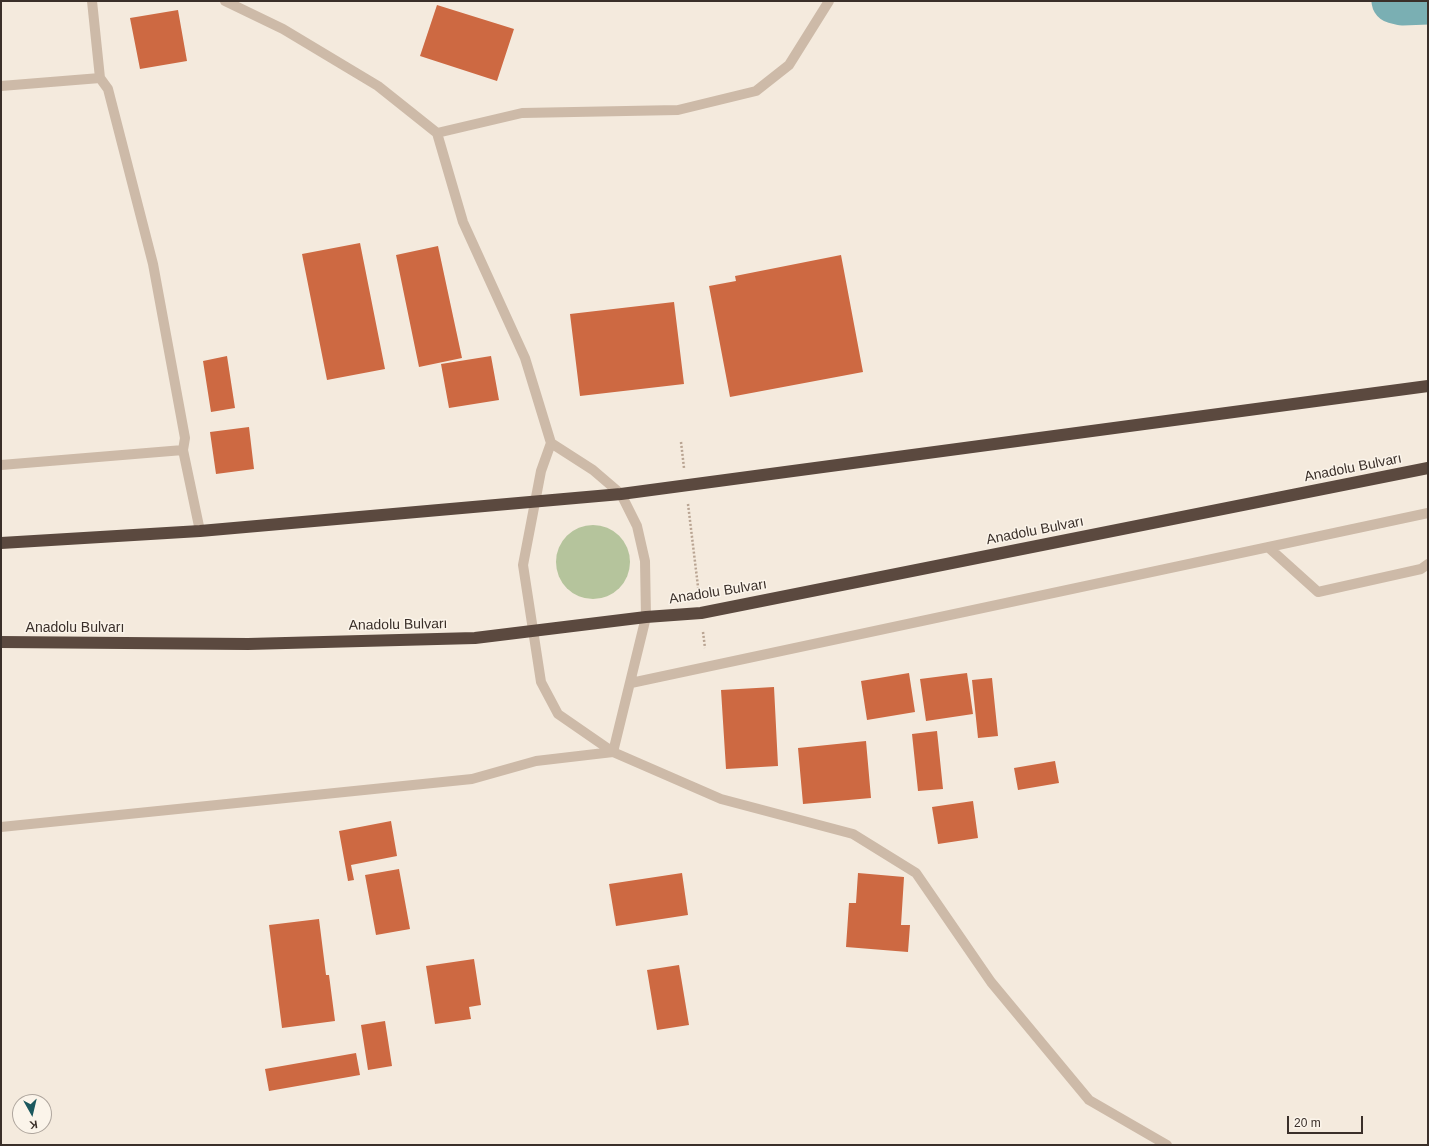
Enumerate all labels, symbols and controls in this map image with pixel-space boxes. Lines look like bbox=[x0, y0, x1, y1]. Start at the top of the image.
street label: Anadolu Bulvarı bbox=[1303, 450, 1403, 486]
street label: Anadolu Bulvarı bbox=[985, 513, 1085, 549]
street label: Anadolu Bulvarı bbox=[668, 576, 768, 608]
street label: Anadolu Bulvarı bbox=[348, 616, 448, 634]
street label: Anadolu Bulvarı bbox=[26, 620, 124, 636]
north arrow bbox=[12, 1094, 52, 1134]
scale bar bbox=[1289, 1108, 1365, 1134]
text: 20 m bbox=[1294, 1116, 1321, 1130]
text: K bbox=[29, 1118, 38, 1131]

